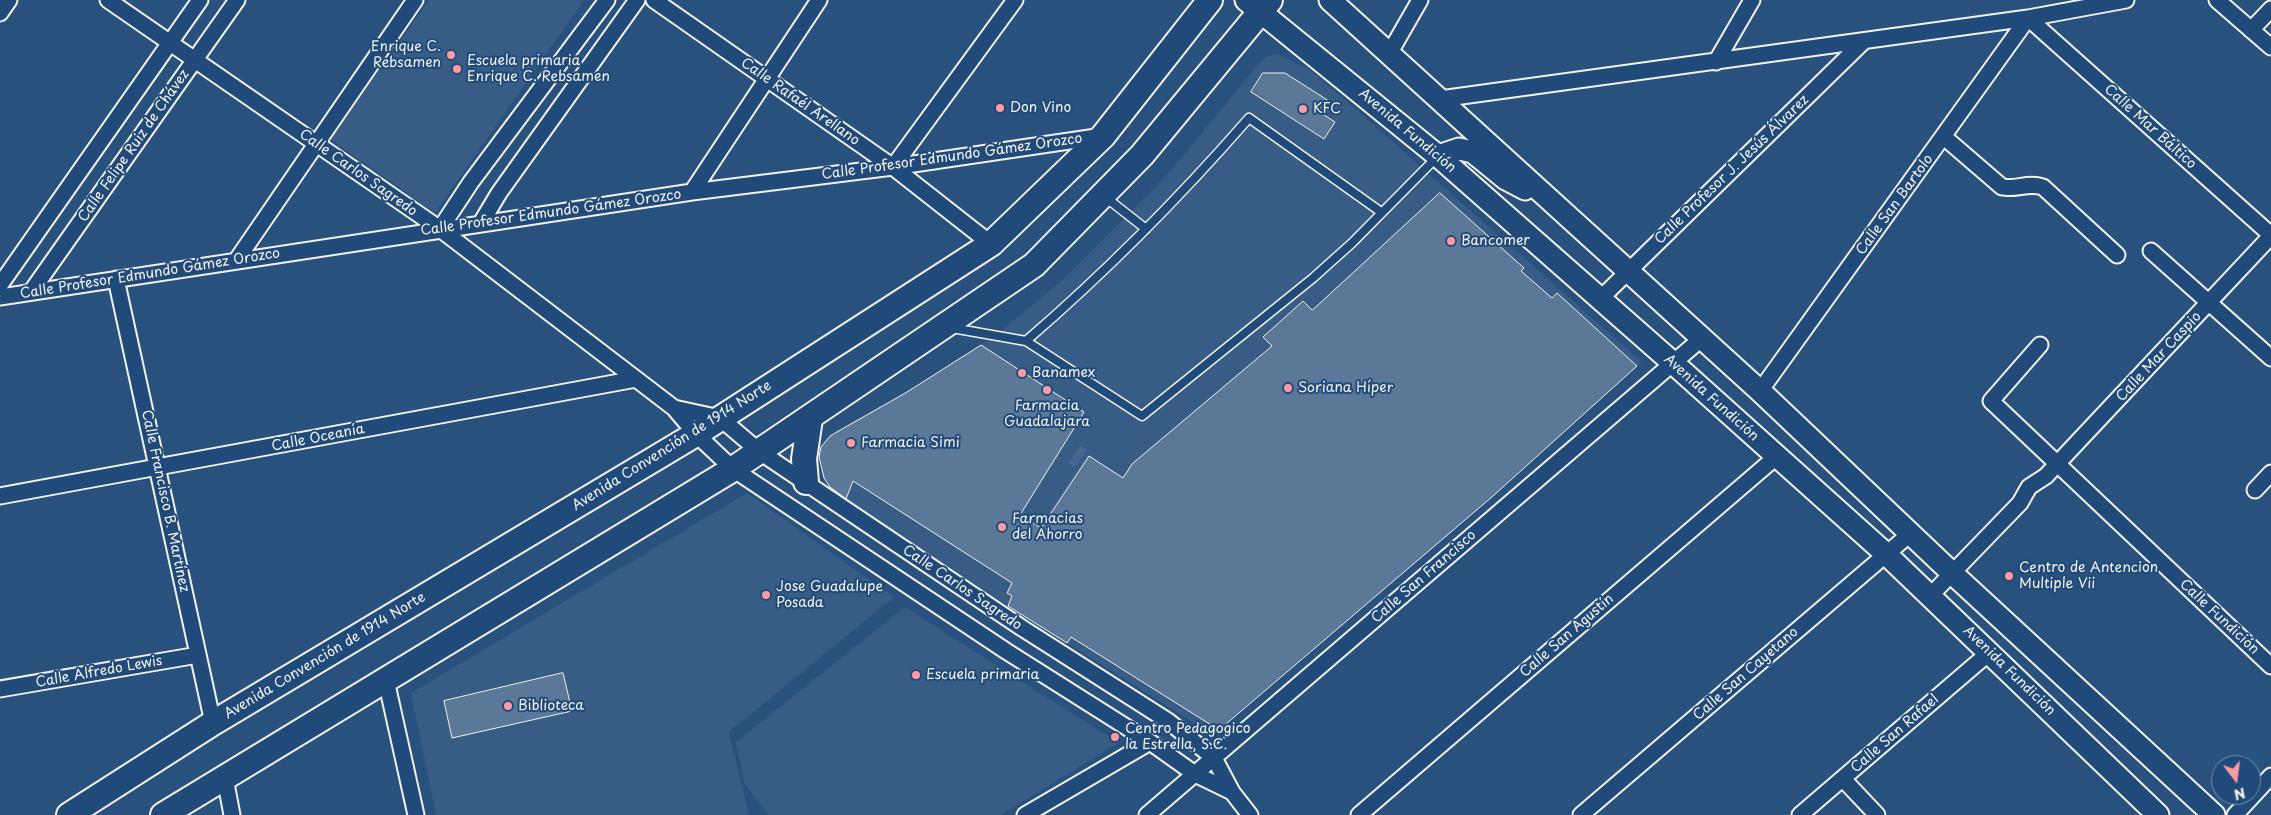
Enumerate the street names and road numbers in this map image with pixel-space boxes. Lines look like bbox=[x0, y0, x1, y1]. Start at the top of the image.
street label: Calle Rafaél Arellano bbox=[737, 55, 863, 149]
street label: Calle Felipe Ruiz de Chávez bbox=[75, 67, 193, 225]
street label: Calle Mar Báltico bbox=[2100, 81, 2200, 173]
street label: Avenida Fundición bbox=[1355, 85, 1459, 177]
street label: Calle Profesor J. Jesús Álvarez bbox=[1652, 92, 1812, 248]
street label: Calle Carlos Sagredo bbox=[296, 126, 420, 220]
street label: Calle Profesor Edmundo Gámez Orozco bbox=[821, 130, 1083, 184]
street label: Calle San Bartolo bbox=[1853, 152, 1937, 258]
street label: Calle Profesor Edmundo Gámez Orozco bbox=[420, 186, 682, 240]
street label: Calle Profesor Edmundo Gámez Orozco bbox=[19, 245, 281, 303]
street label: Calle Mar Caspio bbox=[2113, 309, 2205, 405]
street label: Avenida Fundición bbox=[1660, 351, 1762, 445]
street label: Avenida Convención de 1914 Norte bbox=[569, 377, 775, 515]
street label: Calle Francisco B. Martínez bbox=[137, 408, 193, 594]
street label: Calle Oceanía bbox=[270, 421, 366, 455]
street label: Calle San Francisco bbox=[1368, 527, 1480, 627]
street label: Calle Carlos Sagredo bbox=[899, 542, 1025, 634]
street label: Calle Fundición bbox=[2176, 576, 2262, 658]
street label: Avenida Convención de 1914 Norte bbox=[221, 589, 429, 723]
street label: Calle San Agustín bbox=[1517, 591, 1617, 681]
street label: Avenida Fundición bbox=[1959, 623, 2059, 719]
street label: Calle San Cayetano bbox=[1690, 624, 1802, 724]
street label: Calle Alfredo Lewis bbox=[34, 653, 164, 691]
street label: Calle San Rafael bbox=[1848, 691, 1942, 777]

